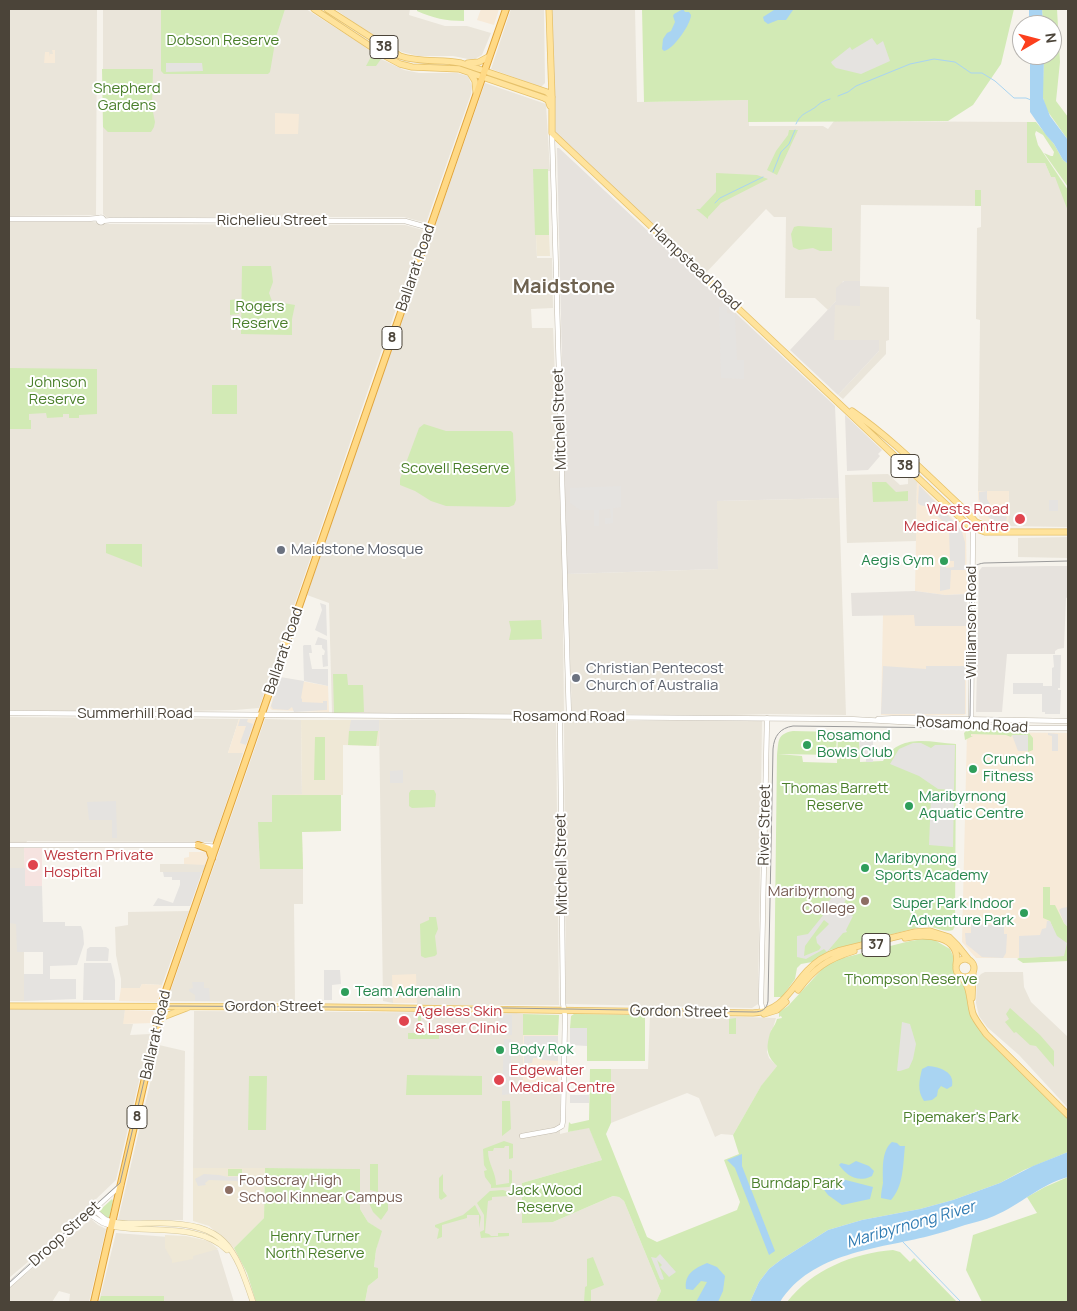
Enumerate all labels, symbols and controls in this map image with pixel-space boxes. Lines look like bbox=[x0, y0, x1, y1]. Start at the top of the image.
north arrow bbox=[1012, 15, 1062, 65]
park label: Dobson Reserve bbox=[167, 32, 279, 50]
text: N bbox=[1041, 32, 1061, 44]
road number: 38 bbox=[370, 36, 398, 58]
park label: Shepherd Gardens bbox=[93, 80, 161, 115]
street label: Richelieu Street bbox=[217, 212, 327, 230]
street label: Hampstead Road bbox=[646, 221, 744, 315]
street label: Ballarat Road bbox=[393, 222, 439, 314]
district label: Maidstone bbox=[513, 275, 615, 299]
park label: Rogers Reserve bbox=[232, 298, 288, 333]
road number: 8 bbox=[382, 326, 402, 349]
street label: Mitchell Street bbox=[549, 368, 571, 470]
park label: Johnson Reserve bbox=[27, 374, 87, 409]
road number: 38 bbox=[891, 454, 919, 478]
park label: Scovell Reserve bbox=[401, 460, 509, 478]
place label: Wests Road Medical Centre bbox=[904, 501, 1009, 536]
marker: Wests Road Medical Centre bbox=[1013, 512, 1027, 526]
place label: Maidstone Mosque bbox=[291, 541, 423, 559]
marker: Maidstone Mosque bbox=[275, 544, 287, 556]
place label: Aegis Gym bbox=[861, 552, 934, 570]
marker: Aegis Gym bbox=[938, 555, 950, 567]
street label: Williamson Road bbox=[963, 565, 981, 679]
street label: Ballarat Road bbox=[261, 605, 307, 697]
place label: Christian Pentecost Church of Australia bbox=[586, 660, 724, 695]
marker: Christian Pentecost Church of Australia bbox=[570, 672, 582, 684]
street label: Summerhill Road bbox=[77, 705, 193, 723]
street label: Rosamond Road bbox=[513, 708, 625, 726]
street label: Rosamond Road bbox=[915, 713, 1029, 737]
place label: Rosamond Bowls Club bbox=[817, 727, 893, 762]
marker: Rosamond Bowls Club bbox=[801, 739, 813, 751]
place label: Crunch Fitness bbox=[983, 751, 1034, 786]
marker: Crunch Fitness bbox=[967, 763, 979, 775]
park label: Thomas Barrett Reserve bbox=[782, 780, 888, 815]
street label: River Street bbox=[755, 784, 775, 866]
place label: Maribyrnong Aquatic Centre bbox=[919, 788, 1024, 823]
marker: Maribyrnong Aquatic Centre bbox=[903, 800, 915, 812]
street label: Mitchell Street bbox=[552, 813, 572, 915]
place label: Western Private Hospital bbox=[44, 847, 154, 882]
place label: Maribynong Sports Academy bbox=[875, 850, 988, 885]
marker: Western Private Hospital bbox=[26, 858, 40, 872]
marker: Maribynong Sports Academy bbox=[859, 862, 871, 874]
place label: Maribyrnong College bbox=[768, 883, 855, 918]
marker: Maribyrnong College bbox=[859, 895, 871, 907]
place label: Super Park Indoor Adventure Park bbox=[892, 895, 1014, 930]
marker: Super Park Indoor Adventure Park bbox=[1018, 907, 1030, 919]
road number: 37 bbox=[862, 934, 890, 956]
park label: Thompson Reserve bbox=[844, 971, 978, 989]
place label: Team Adrenalin bbox=[355, 983, 461, 1001]
marker: Team Adrenalin bbox=[339, 986, 351, 998]
street label: Ballarat Road bbox=[137, 989, 175, 1081]
street label: Gordon Street bbox=[225, 998, 323, 1016]
street label: Gordon Street bbox=[630, 1002, 728, 1022]
place label: Ageless Skin & Laser Clinic bbox=[415, 1003, 507, 1038]
marker: Ageless Skin & Laser Clinic bbox=[397, 1014, 411, 1028]
place label: Body Rok bbox=[510, 1041, 574, 1059]
marker: Body Rok bbox=[494, 1044, 506, 1056]
place label: Edgewater Medical Centre bbox=[510, 1062, 615, 1097]
marker: Edgewater Medical Centre bbox=[492, 1073, 506, 1087]
road number: 8 bbox=[127, 1106, 147, 1128]
park label: Pipemaker's Park bbox=[903, 1109, 1019, 1127]
place label: Footscray High School Kinnear Campus bbox=[239, 1172, 403, 1207]
park label: Burndap Park bbox=[751, 1175, 843, 1193]
park label: Jack Wood Reserve bbox=[508, 1182, 582, 1217]
marker: Footscray High School Kinnear Campus bbox=[223, 1184, 235, 1196]
water label: Maribyrnong River bbox=[844, 1197, 978, 1253]
street label: Droop Street bbox=[26, 1198, 104, 1270]
park label: Henry Turner North Reserve bbox=[266, 1228, 364, 1263]

